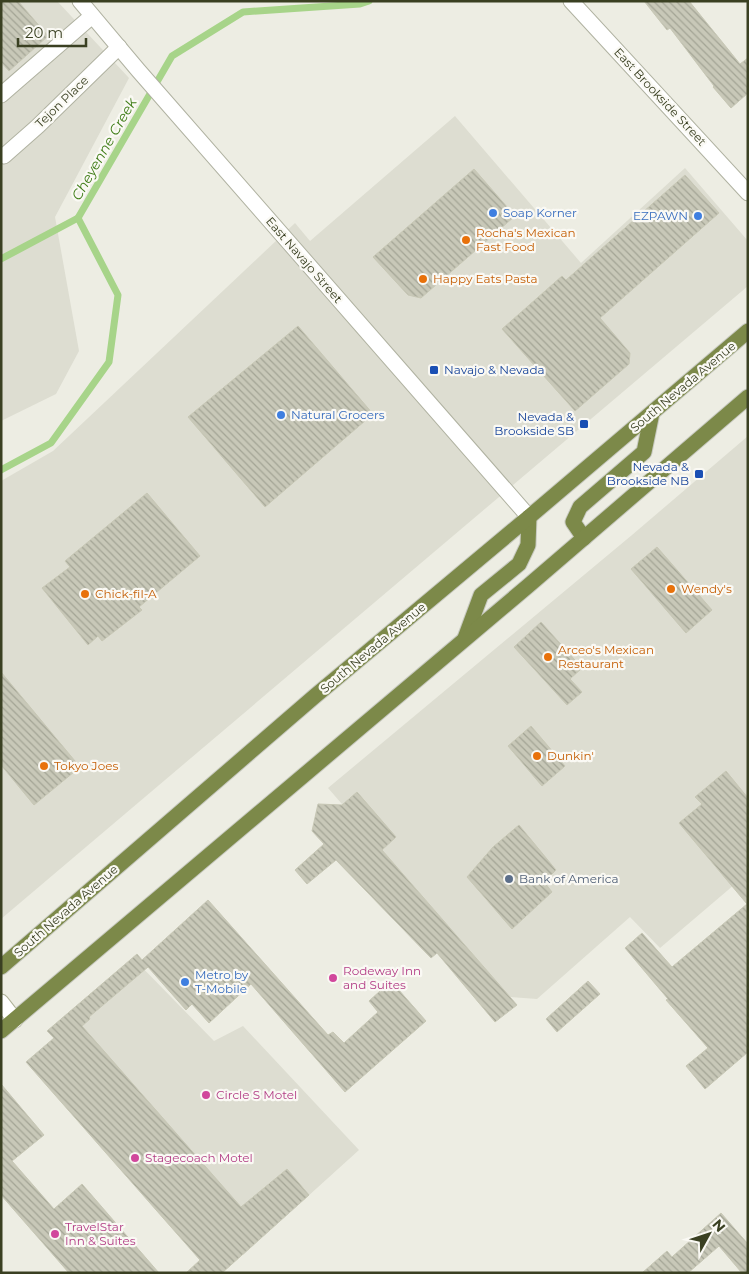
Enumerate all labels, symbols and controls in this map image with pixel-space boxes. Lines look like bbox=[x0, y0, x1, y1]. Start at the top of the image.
scale bar bbox=[18, 15, 85, 47]
text: 20 m bbox=[25, 23, 63, 42]
street label: East Brookside Street bbox=[611, 45, 710, 149]
street label: Tejon Place bbox=[32, 73, 91, 131]
water label: Cheyenne Creek bbox=[67, 94, 141, 204]
place label: Soap Korner bbox=[503, 205, 577, 220]
marker: Soap Korner bbox=[487, 207, 499, 219]
place label: EZPAWN bbox=[633, 208, 688, 223]
marker: EZPAWN bbox=[692, 210, 704, 222]
street label: East Navajo Street bbox=[263, 214, 346, 306]
place label: Rocha's Mexican Fast Food bbox=[476, 225, 576, 254]
marker: Rocha's Mexican Fast Food bbox=[460, 234, 472, 246]
place label: Happy Eats Pasta bbox=[433, 271, 538, 286]
marker: Happy Eats Pasta bbox=[417, 273, 429, 285]
street label: South Nevada Avenue bbox=[627, 338, 738, 435]
place label: Navajo & Nevada bbox=[444, 362, 545, 377]
marker: Navajo & Nevada bbox=[428, 364, 440, 376]
place label: Natural Grocers bbox=[291, 407, 385, 422]
marker: Natural Grocers bbox=[275, 409, 287, 421]
place label: Nevada & Brookside SB bbox=[494, 409, 574, 438]
marker: Nevada & Brookside SB bbox=[578, 418, 590, 430]
place label: Nevada & Brookside NB bbox=[607, 459, 689, 488]
marker: Nevada & Brookside NB bbox=[693, 468, 705, 480]
place label: Wendy's bbox=[681, 581, 732, 596]
marker: Wendy's bbox=[665, 583, 677, 595]
place label: Chick-fil-A bbox=[95, 586, 157, 601]
marker: Chick-fil-A bbox=[79, 588, 91, 600]
street label: South Nevada Avenue bbox=[317, 599, 428, 696]
place label: Arceo's Mexican Restaurant bbox=[558, 642, 654, 671]
marker: Arceo's Mexican Restaurant bbox=[542, 651, 554, 663]
place label: Dunkin' bbox=[547, 748, 594, 763]
marker: Dunkin' bbox=[531, 750, 543, 762]
place label: Tokyo Joes bbox=[54, 758, 118, 773]
marker: Tokyo Joes bbox=[38, 760, 50, 772]
street label: South Nevada Avenue bbox=[11, 861, 121, 960]
place label: Bank of America bbox=[519, 871, 619, 886]
marker: Bank of America bbox=[503, 873, 515, 885]
place label: Rodeway Inn and Suites bbox=[343, 963, 421, 992]
place label: Metro by T-Mobile bbox=[195, 967, 249, 996]
marker: Rodeway Inn and Suites bbox=[327, 972, 339, 984]
marker: Metro by T-Mobile bbox=[179, 976, 191, 988]
place label: Circle S Motel bbox=[216, 1087, 297, 1102]
marker: Circle S Motel bbox=[200, 1089, 212, 1101]
place label: Stagecoach Motel bbox=[145, 1150, 253, 1165]
marker: Stagecoach Motel bbox=[129, 1152, 141, 1164]
north arrow bbox=[684, 1209, 734, 1259]
text: N bbox=[708, 1216, 729, 1236]
place label: TravelStar Inn & Suites bbox=[65, 1219, 136, 1248]
marker: TravelStar Inn & Suites bbox=[49, 1228, 61, 1240]

